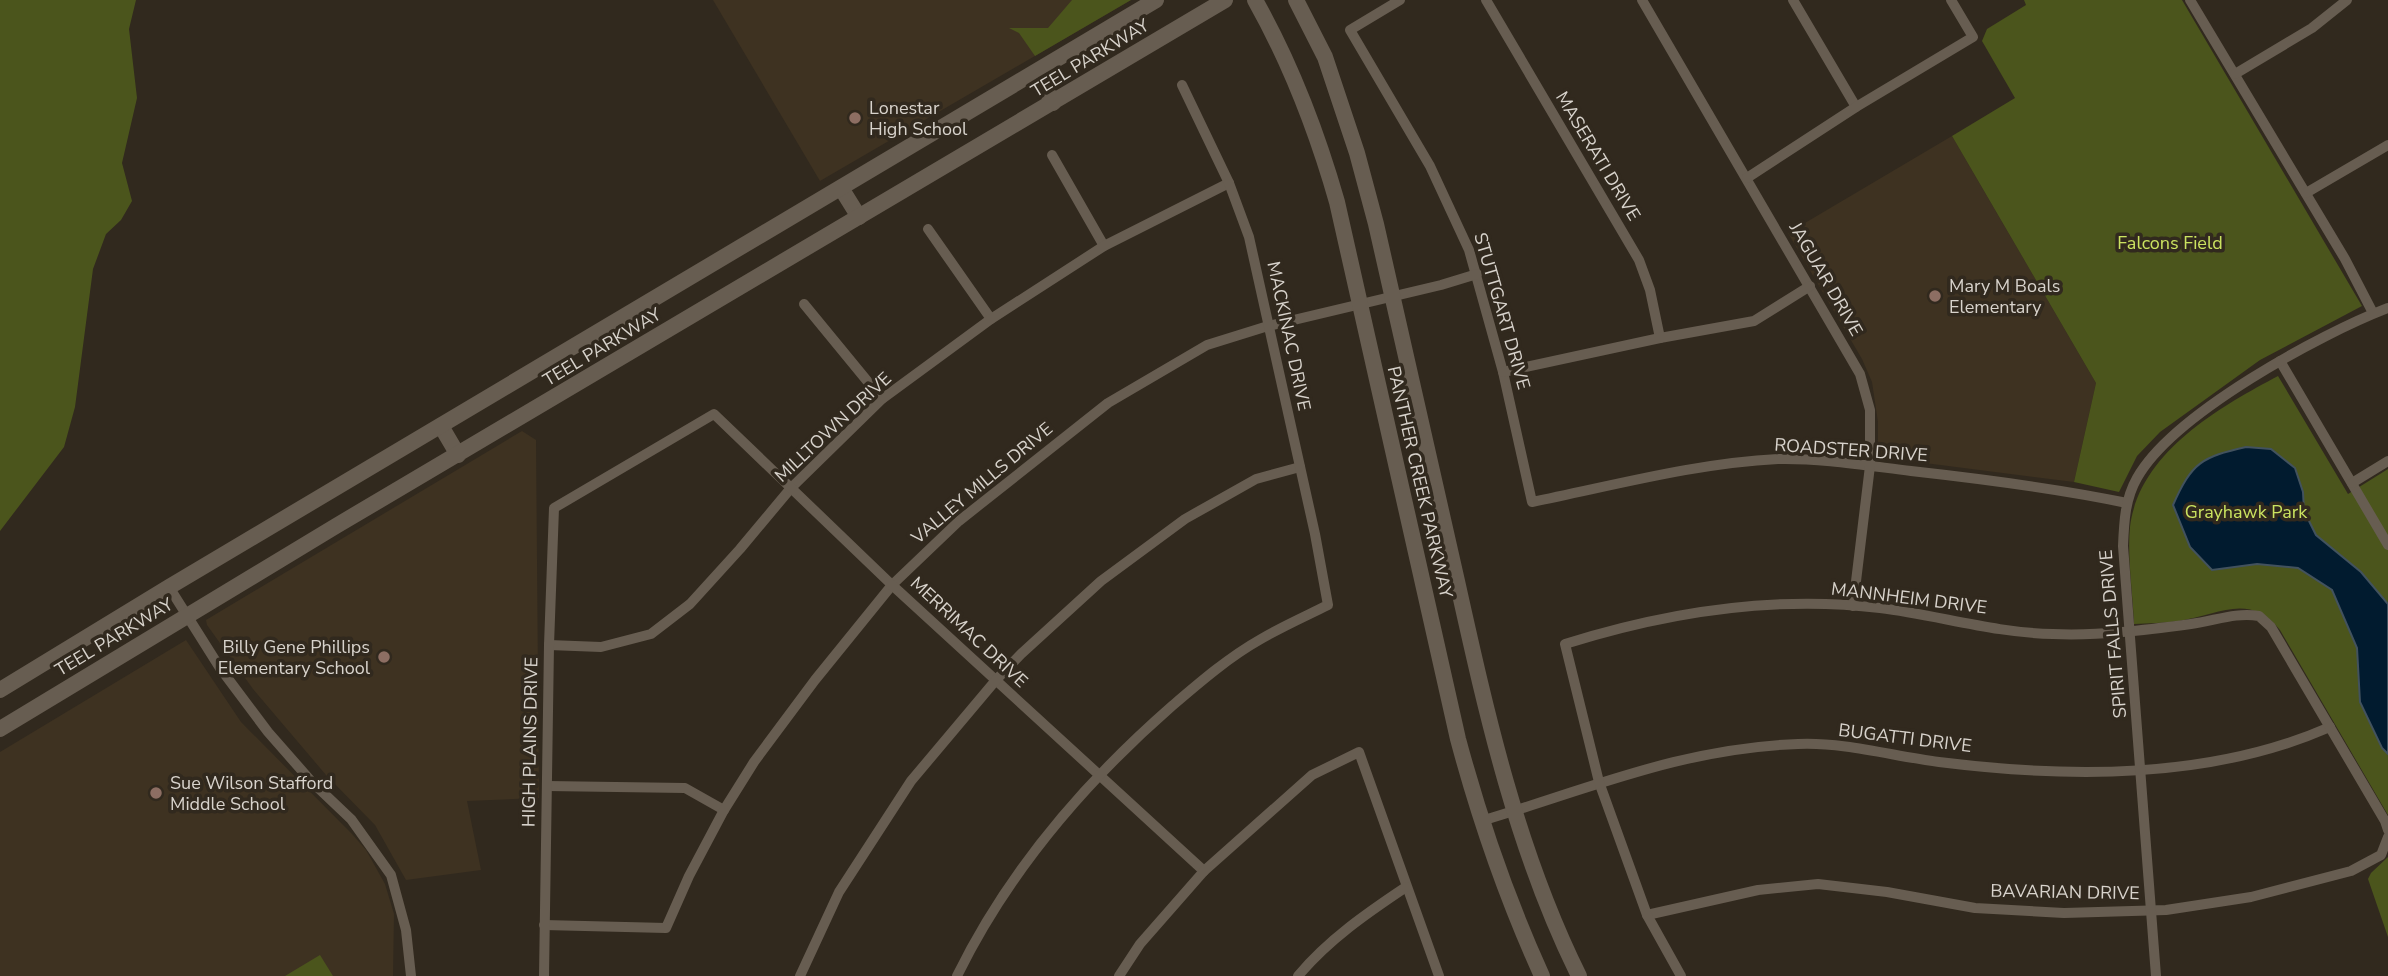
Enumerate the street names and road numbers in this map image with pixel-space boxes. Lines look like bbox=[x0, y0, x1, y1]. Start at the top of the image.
street label: TEEL PARKWAY bbox=[1026, 13, 1154, 103]
street label: MASERATI DRIVE bbox=[1550, 87, 1646, 225]
street label: JAGUAR DRIVE bbox=[1783, 217, 1868, 340]
street label: STUTTGART DRIVE bbox=[1468, 230, 1536, 392]
street label: MACKINAC DRIVE bbox=[1261, 259, 1317, 413]
street label: TEEL PARKWAY bbox=[538, 302, 666, 392]
street label: PANTHER CREEK PARKWAY bbox=[1382, 364, 1458, 600]
street label: MILLTOWN DRIVE bbox=[769, 367, 897, 487]
street label: VALLEY MILLS DRIVE bbox=[905, 417, 1058, 550]
street label: ROADSTER DRIVE bbox=[1773, 433, 1929, 467]
street label: SPIRIT FALLS DRIVE bbox=[2094, 549, 2132, 719]
street label: MERRIMAC DRIVE bbox=[905, 571, 1033, 693]
street label: MANNHEIM DRIVE bbox=[1830, 577, 1988, 619]
street label: TEEL PARKWAY bbox=[50, 592, 178, 682]
street label: HIGH PLAINS DRIVE bbox=[517, 657, 543, 827]
street label: BUGATTI DRIVE bbox=[1837, 718, 1973, 758]
street label: BAVARIAN DRIVE bbox=[1990, 879, 2140, 905]

